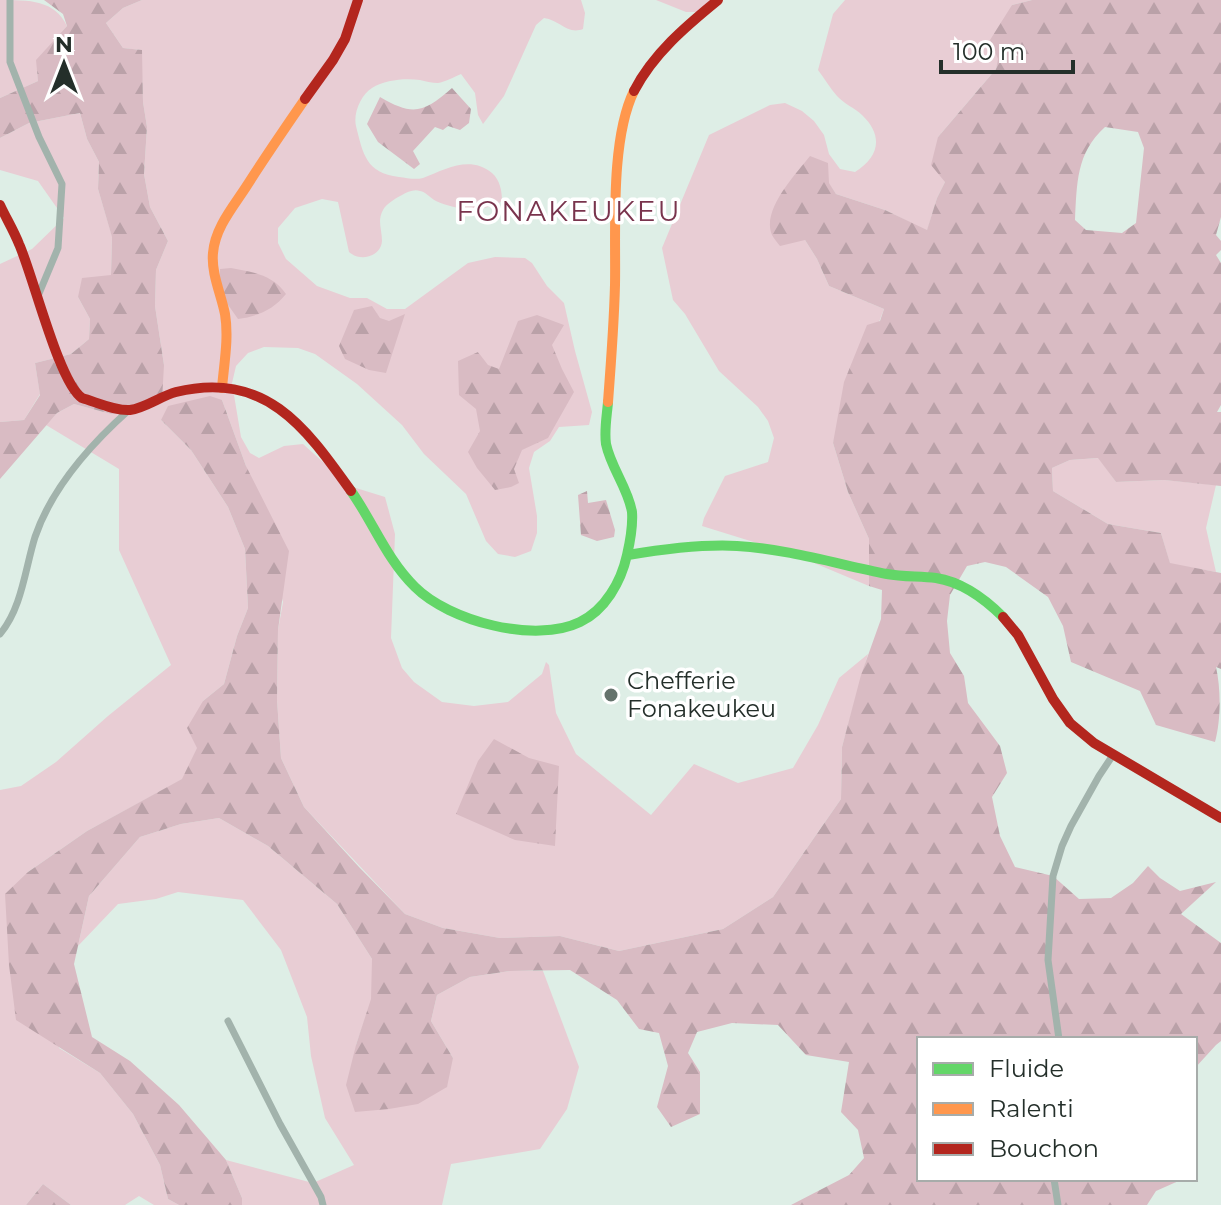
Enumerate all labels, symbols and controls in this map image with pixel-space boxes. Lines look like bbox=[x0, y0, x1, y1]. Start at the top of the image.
north arrow bbox=[24, 24, 104, 104]
scale bar bbox=[941, 24, 1073, 74]
text: N bbox=[55, 31, 73, 58]
text: 100 m bbox=[953, 37, 1025, 66]
district label: FONAKEUKEU bbox=[456, 194, 682, 228]
place label: Chefferie Fonakeukeu bbox=[627, 666, 776, 723]
marker: Chefferie Fonakeukeu bbox=[602, 686, 620, 704]
legend bbox=[917, 1037, 1197, 1181]
text: Fluide bbox=[989, 1054, 1064, 1083]
text: Ralenti bbox=[989, 1094, 1074, 1123]
text: Bouchon bbox=[989, 1134, 1099, 1163]

